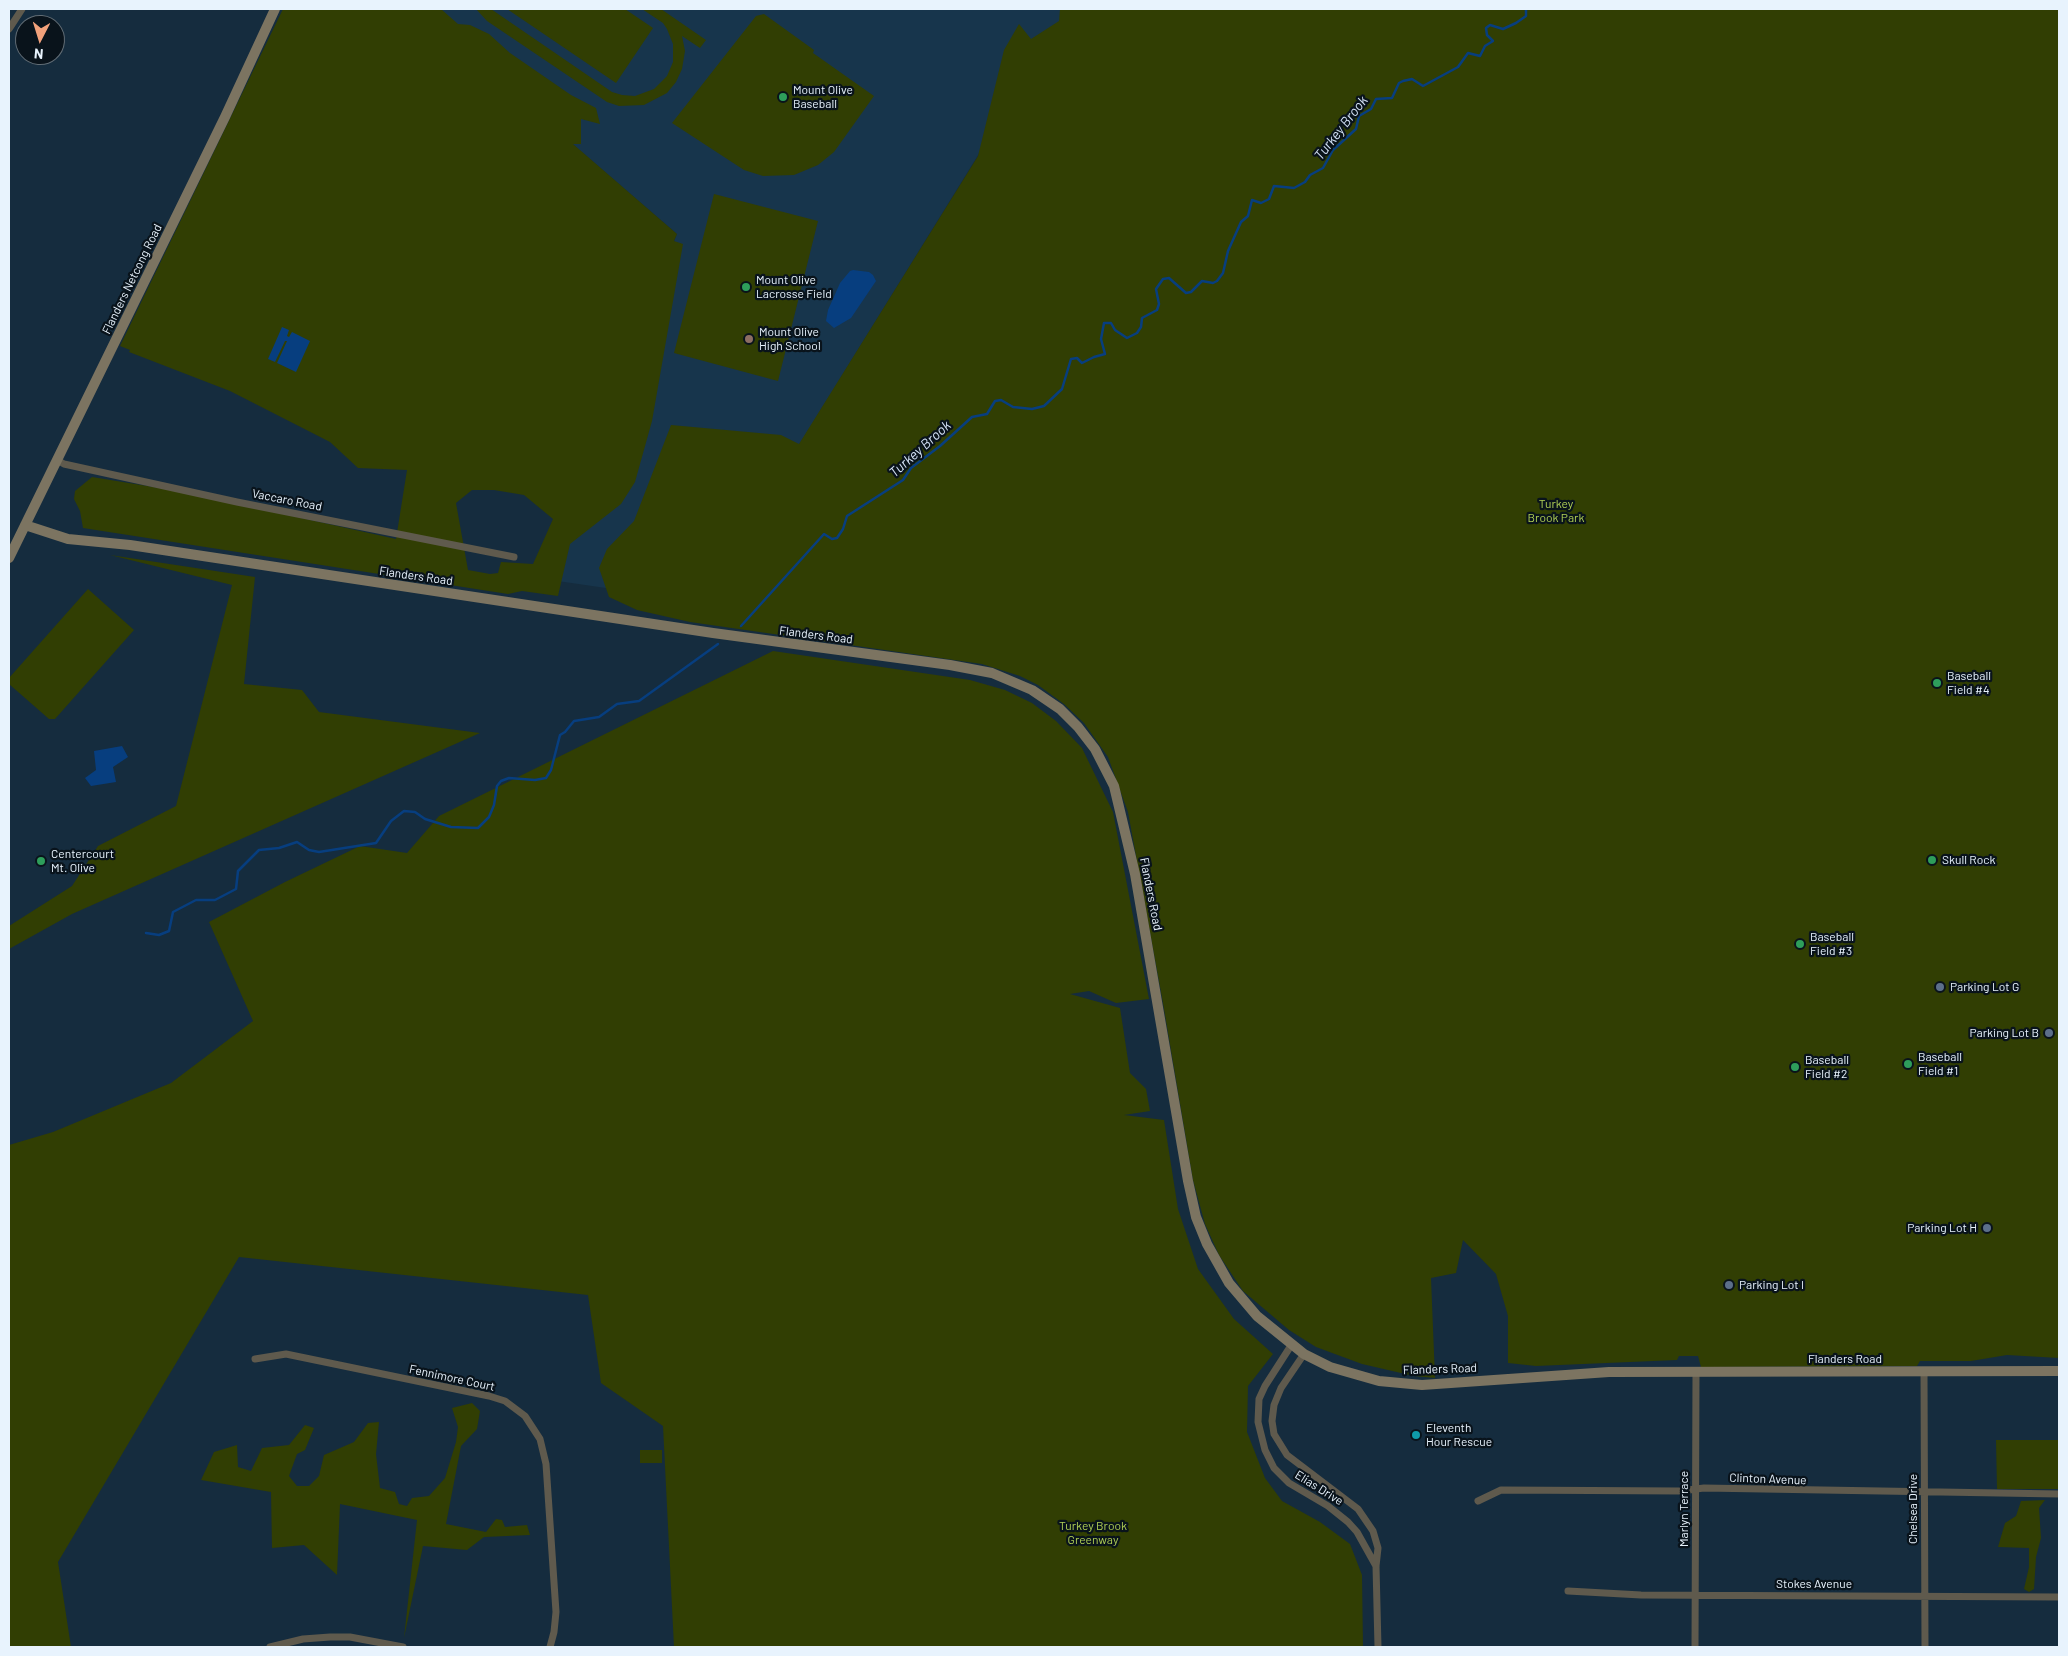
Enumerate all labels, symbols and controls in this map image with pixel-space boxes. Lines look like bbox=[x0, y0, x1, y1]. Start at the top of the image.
north arrow bbox=[15, 15, 65, 65]
text: N bbox=[33, 46, 44, 63]
place label: Mount Olive Baseball bbox=[793, 83, 853, 111]
marker: Mount Olive Baseball bbox=[777, 91, 789, 103]
water label: Turkey Brook bbox=[1311, 93, 1371, 163]
street label: Flanders Netcong Road bbox=[99, 222, 165, 336]
place label: Mount Olive Lacrosse Field bbox=[756, 273, 832, 301]
marker: Mount Olive Lacrosse Field bbox=[740, 281, 752, 293]
place label: Mount Olive High School bbox=[759, 325, 821, 353]
marker: Mount Olive High School bbox=[743, 333, 755, 345]
water label: Turkey Brook bbox=[886, 417, 954, 481]
street label: Vaccaro Road bbox=[251, 486, 323, 514]
park label: Turkey Brook Park bbox=[1528, 497, 1584, 525]
street label: Flanders Road bbox=[378, 564, 454, 588]
street label: Flanders Road bbox=[778, 623, 854, 647]
place label: Baseball Field #4 bbox=[1947, 669, 1991, 697]
marker: Baseball Field #4 bbox=[1931, 677, 1943, 689]
place label: Centercourt Mt. Olive bbox=[51, 847, 114, 875]
place label: Skull Rock bbox=[1942, 853, 1995, 867]
marker: Skull Rock bbox=[1926, 854, 1938, 866]
marker: Centercourt Mt. Olive bbox=[35, 855, 47, 867]
street label: Flanders Road bbox=[1137, 856, 1165, 932]
place label: Baseball Field #3 bbox=[1810, 930, 1854, 958]
marker: Baseball Field #3 bbox=[1794, 938, 1806, 950]
place label: Parking Lot G bbox=[1950, 980, 2019, 994]
marker: Parking Lot G bbox=[1934, 981, 1946, 993]
place label: Parking Lot B bbox=[1969, 1026, 2039, 1040]
marker: Parking Lot B bbox=[2043, 1027, 2055, 1039]
place label: Baseball Field #1 bbox=[1918, 1050, 1962, 1078]
place label: Baseball Field #2 bbox=[1805, 1053, 1849, 1081]
marker: Baseball Field #1 bbox=[1902, 1058, 1914, 1070]
marker: Baseball Field #2 bbox=[1789, 1061, 1801, 1073]
place label: Parking Lot H bbox=[1907, 1221, 1977, 1235]
marker: Parking Lot H bbox=[1981, 1222, 1993, 1234]
place label: Parking Lot I bbox=[1739, 1278, 1804, 1292]
marker: Parking Lot I bbox=[1723, 1279, 1735, 1291]
street label: Flanders Road bbox=[1808, 1352, 1882, 1366]
street label: Flanders Road bbox=[1403, 1361, 1477, 1377]
street label: Fennimore Court bbox=[408, 1362, 496, 1394]
place label: Eleventh Hour Rescue bbox=[1426, 1421, 1492, 1449]
marker: Eleventh Hour Rescue bbox=[1410, 1429, 1422, 1441]
street label: Elias Drive bbox=[1292, 1468, 1346, 1508]
street label: Clinton Avenue bbox=[1729, 1470, 1807, 1488]
street label: Marlyn Terrace bbox=[1677, 1471, 1691, 1547]
street label: Chelsea Drive bbox=[1906, 1474, 1920, 1544]
park label: Turkey Brook Greenway bbox=[1059, 1519, 1127, 1547]
street label: Stokes Avenue bbox=[1776, 1577, 1852, 1591]

